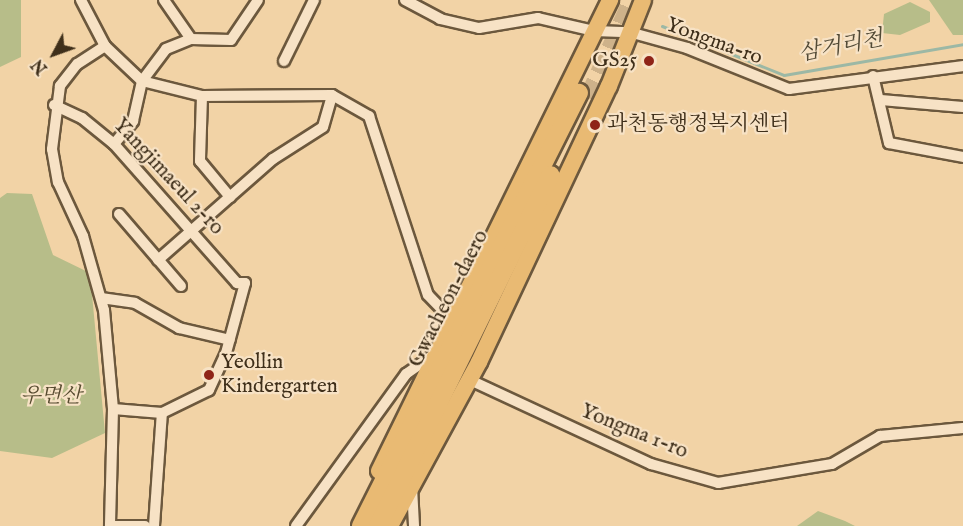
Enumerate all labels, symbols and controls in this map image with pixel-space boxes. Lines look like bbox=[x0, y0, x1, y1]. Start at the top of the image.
street label: Yongma-ro bbox=[662, 13, 766, 71]
north arrow bbox=[24, 24, 84, 84]
water label: 삼거리천 bbox=[797, 26, 885, 68]
place label: GS25 bbox=[592, 48, 637, 74]
text: N bbox=[28, 54, 53, 78]
marker: GS25 bbox=[642, 54, 656, 68]
place label: 과천동행정복지센터 bbox=[607, 112, 790, 138]
street label: Yangjimaeul 2-ro bbox=[107, 113, 229, 241]
marker: 과천동행정복지센터 bbox=[588, 118, 602, 132]
street label: Gwacheon-daero bbox=[404, 226, 494, 372]
place label: Yeollin Kindergarten bbox=[221, 350, 338, 400]
marker: Yeollin Kindergarten bbox=[202, 368, 216, 382]
park label: 우면산 bbox=[21, 384, 81, 410]
street label: Yongma 1-ro bbox=[577, 399, 691, 465]

